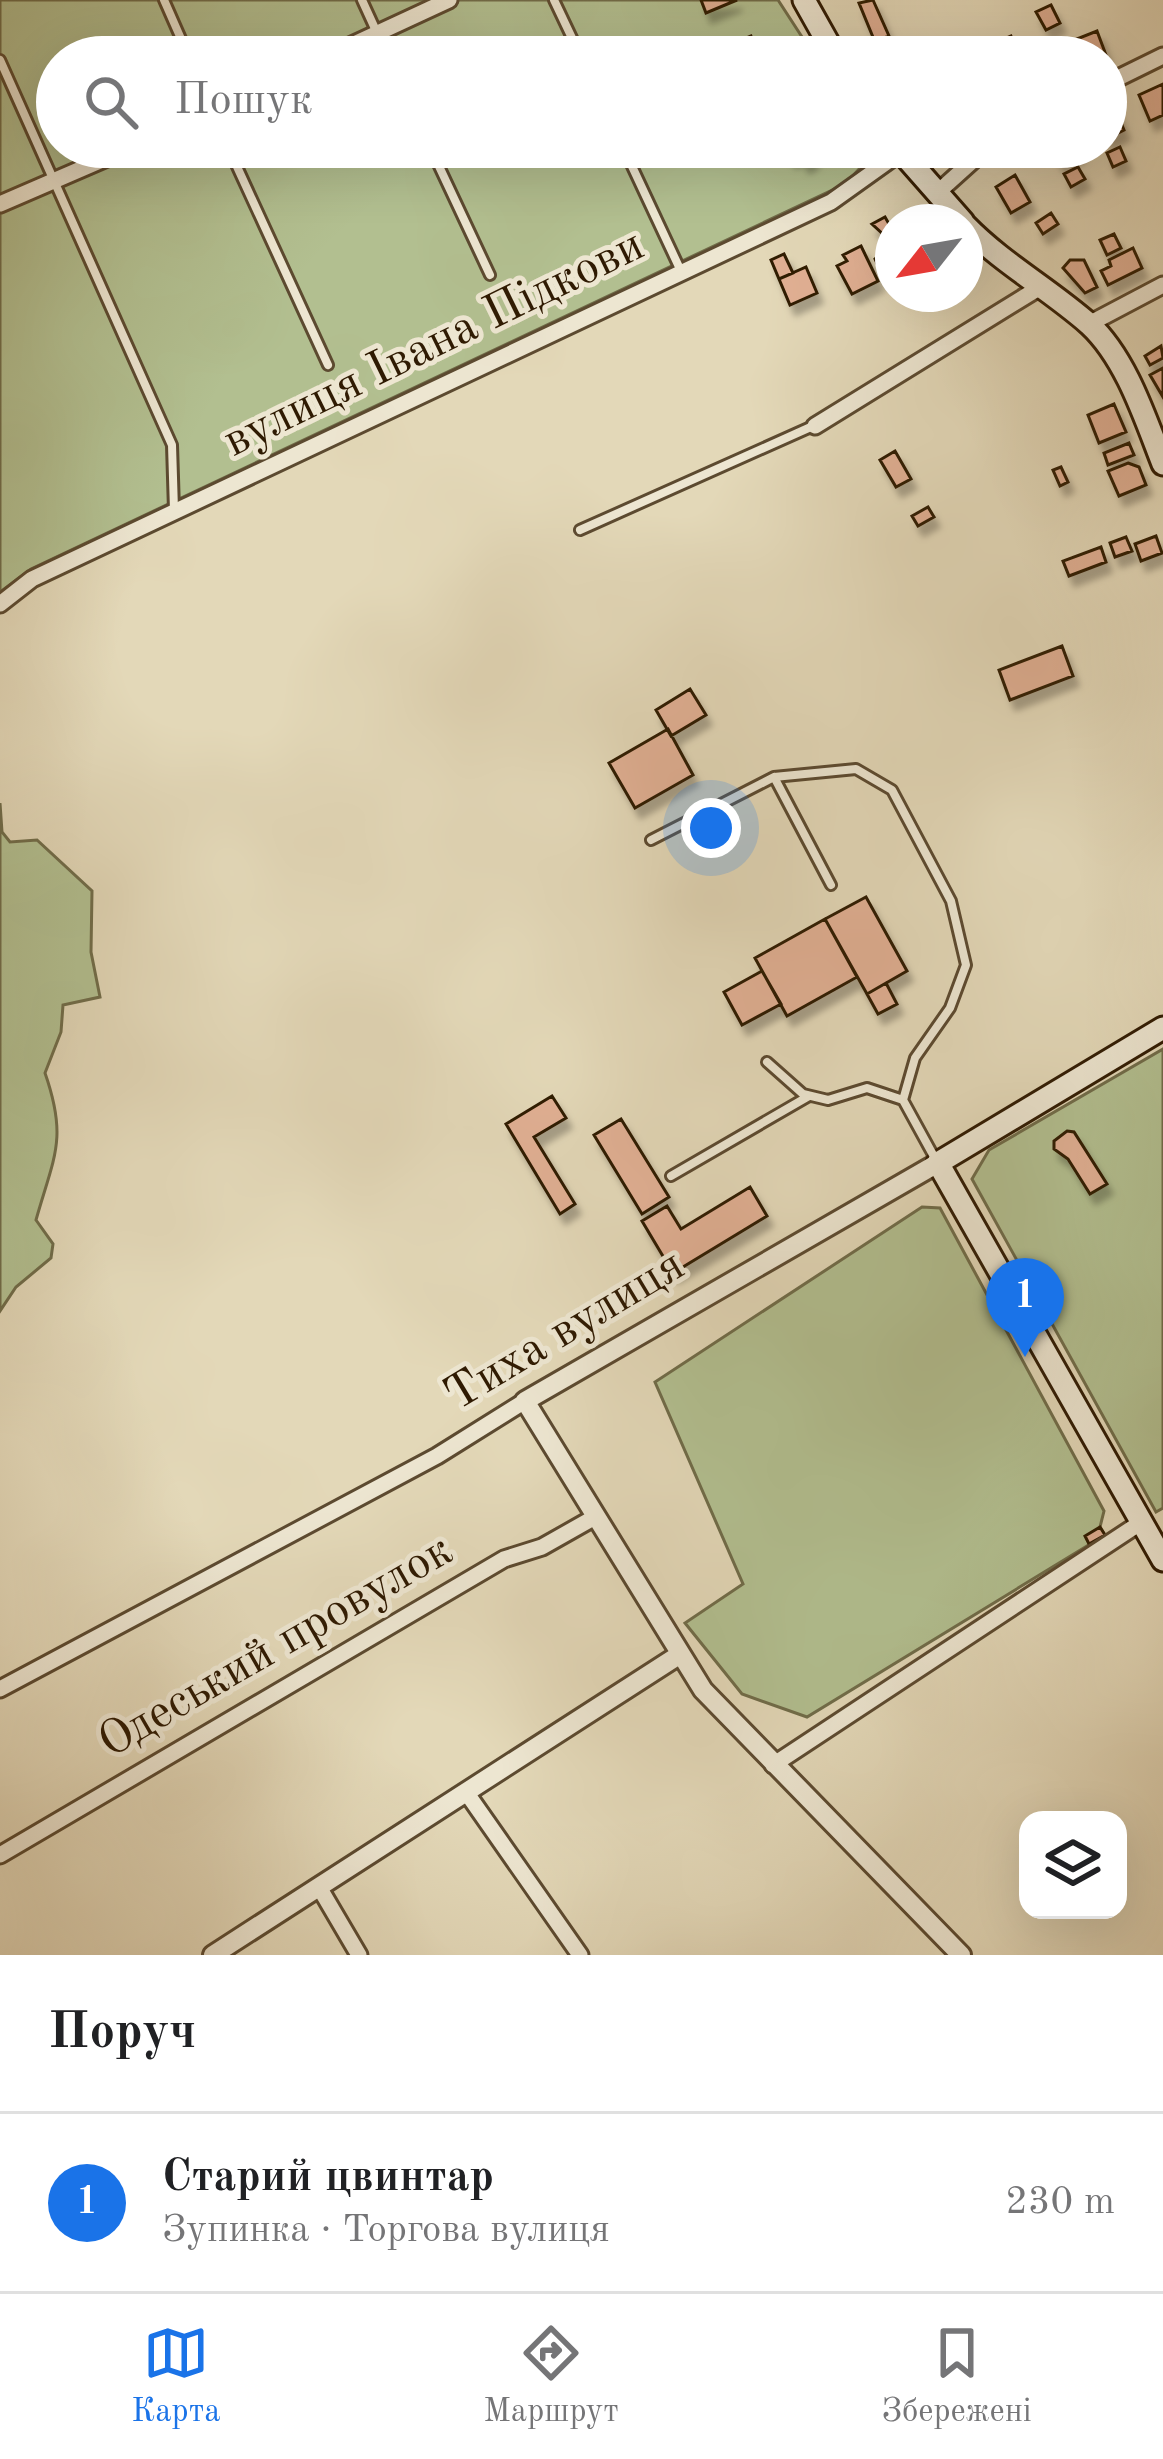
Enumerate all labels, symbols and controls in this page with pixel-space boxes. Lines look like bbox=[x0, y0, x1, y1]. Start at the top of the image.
search box bbox=[36, 36, 1127, 168]
icon: search bbox=[78, 69, 144, 135]
text: Пошук bbox=[174, 79, 313, 124]
north arrow bbox=[875, 204, 983, 312]
street label: вулиця Івана Підкови bbox=[216, 221, 652, 467]
your location bbox=[681, 798, 741, 858]
street label: Тиха вулиця bbox=[437, 1241, 693, 1421]
pin: 1 bbox=[986, 1258, 1064, 1357]
street label: Одеський провулок bbox=[91, 1526, 461, 1768]
map controls bbox=[1019, 1811, 1127, 1919]
button: layers bbox=[1019, 1811, 1127, 1919]
text: Поруч bbox=[48, 2008, 196, 2059]
text: Старий цвинтар bbox=[162, 2156, 494, 2201]
text: 1 bbox=[76, 2183, 98, 2222]
text: 230 m bbox=[1005, 2183, 1115, 2222]
text: Зупинка · Торгова вулиця bbox=[162, 2211, 610, 2250]
tab: Карта bbox=[131, 2320, 221, 2433]
tab: Маршрут bbox=[483, 2320, 619, 2433]
tab: Збережені bbox=[881, 2320, 1032, 2433]

